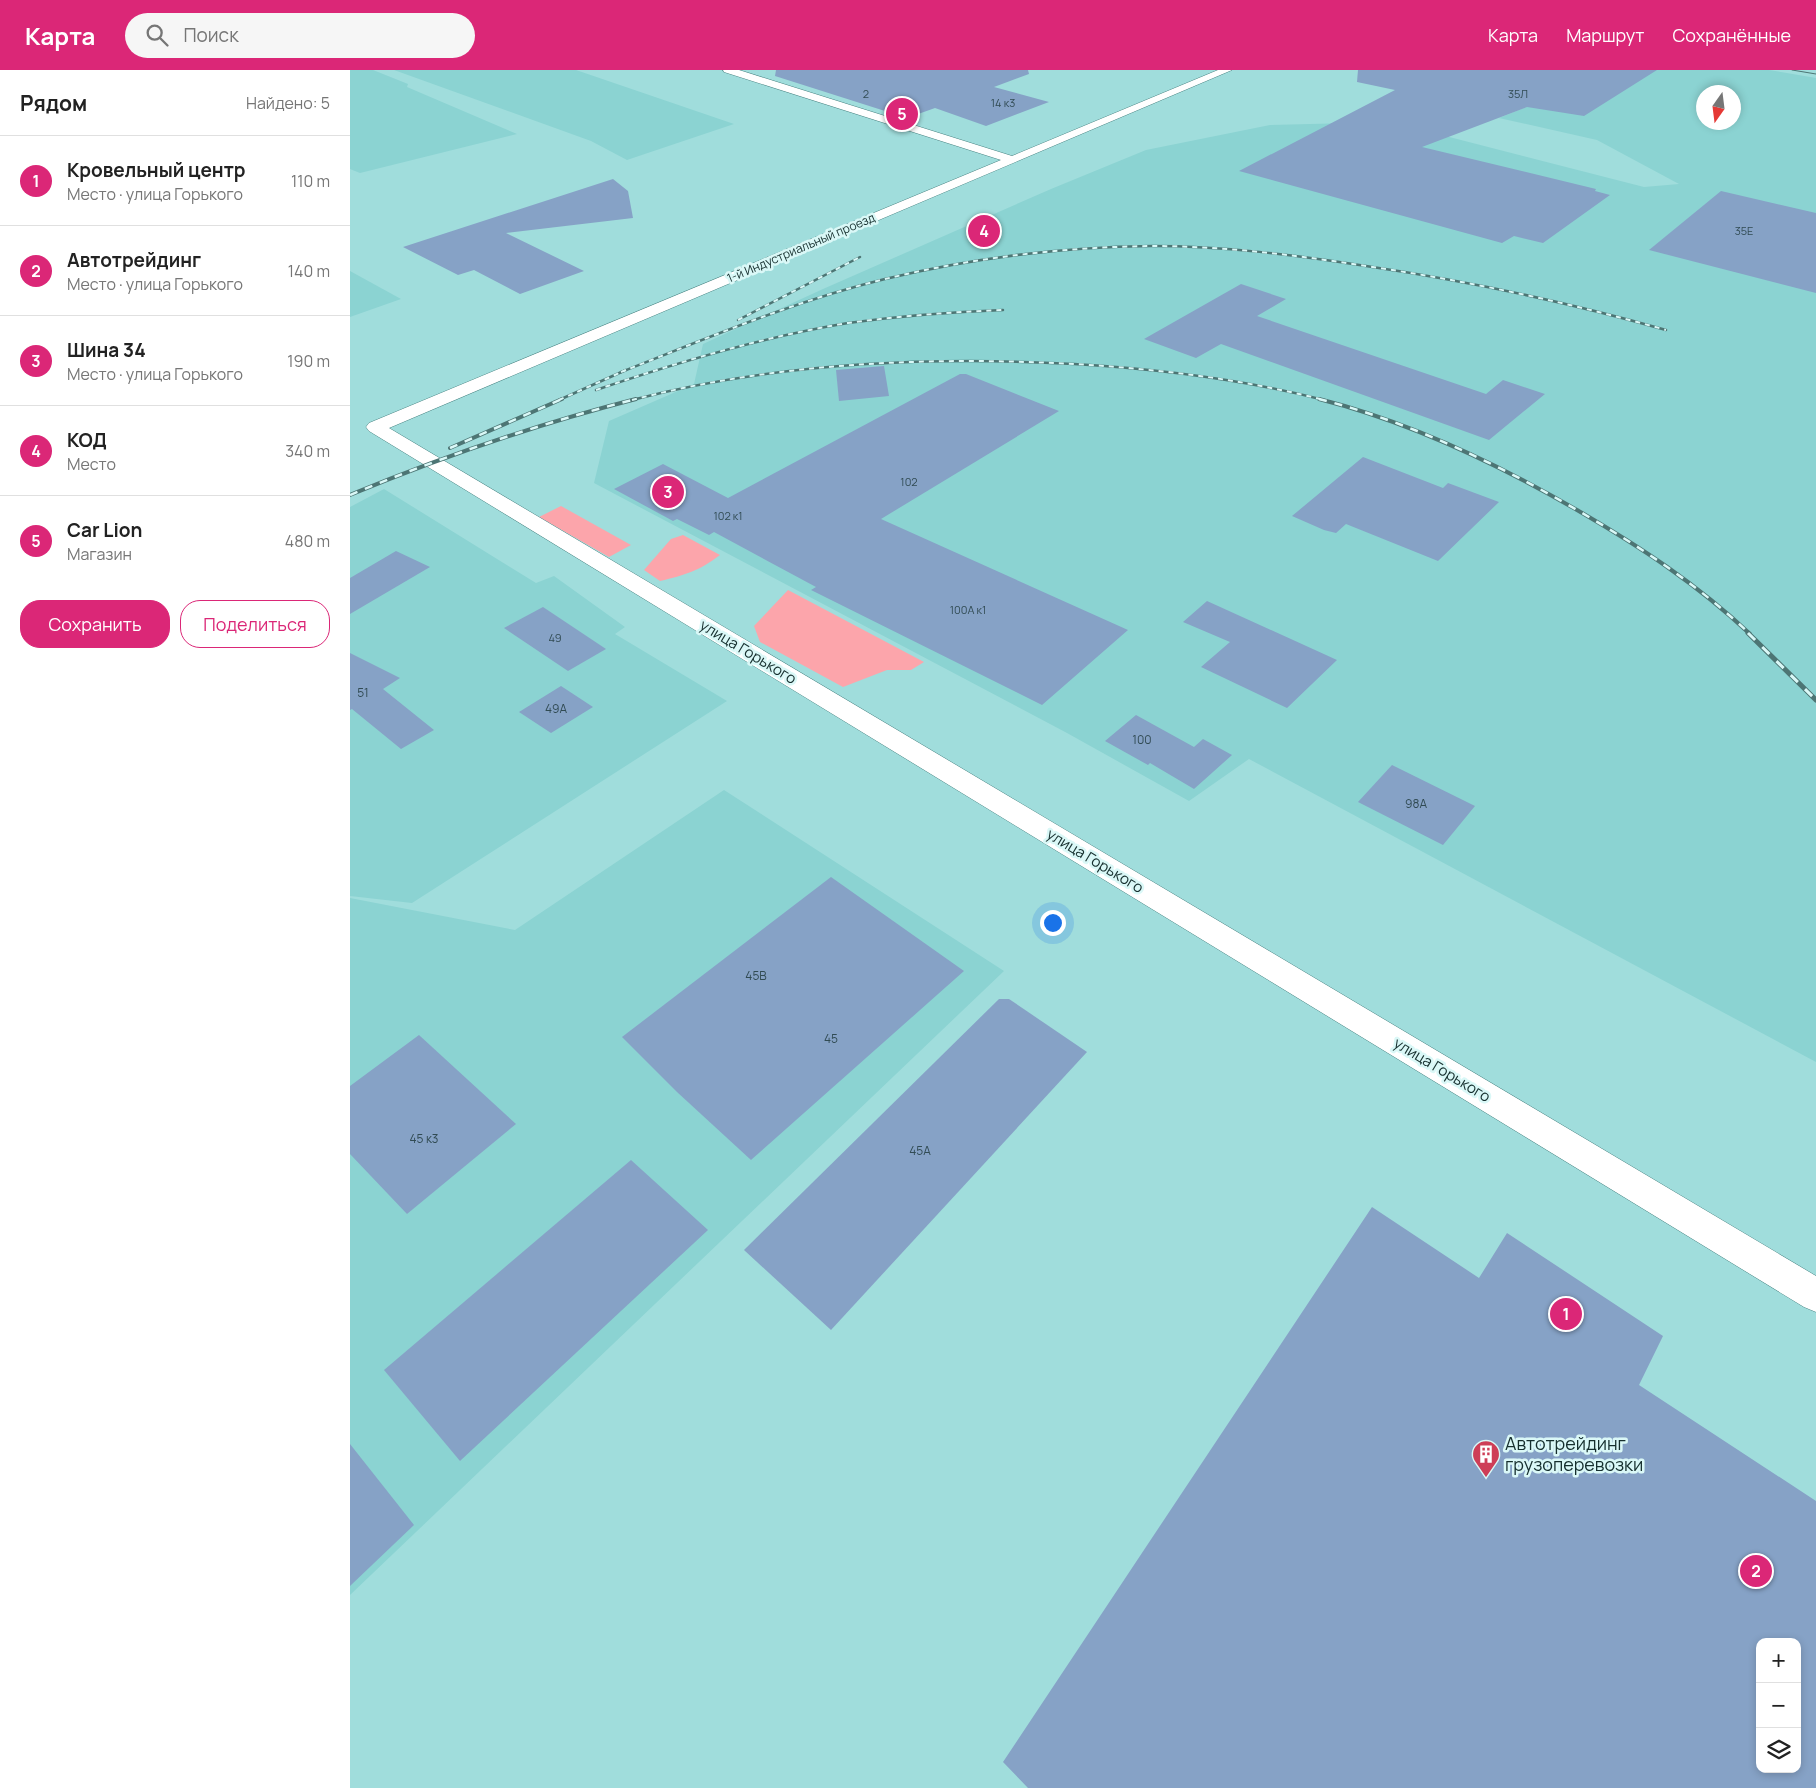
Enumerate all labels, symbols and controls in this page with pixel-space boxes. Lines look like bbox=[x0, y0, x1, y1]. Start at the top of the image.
search box bbox=[125, 13, 475, 58]
text: Карта bbox=[25, 19, 95, 52]
icon: search bbox=[143, 21, 171, 49]
text: Поиск bbox=[183, 22, 239, 48]
text: Карта bbox=[1488, 23, 1538, 47]
text: Маршрут bbox=[1566, 23, 1644, 47]
text: Сохранённые bbox=[1672, 23, 1791, 47]
north arrow bbox=[1696, 85, 1741, 130]
house number: 2 bbox=[863, 86, 869, 101]
house number: 35Л bbox=[1508, 86, 1528, 101]
text: Рядом bbox=[20, 89, 87, 117]
text: Найдено: 5 bbox=[246, 92, 330, 114]
pin: 5 bbox=[886, 95, 918, 133]
house number: 14 к3 bbox=[991, 95, 1015, 110]
text: Кровельный центр bbox=[67, 157, 246, 183]
text: 1 bbox=[32, 170, 40, 192]
text: 110 m bbox=[291, 170, 330, 192]
text: Место · улица Горького bbox=[67, 183, 243, 205]
street label: 1-й Индустриальный проезд bbox=[724, 209, 877, 286]
pin: 4 bbox=[968, 212, 1000, 250]
house number: 35Е bbox=[1735, 223, 1753, 238]
text: Автотрейдинг bbox=[67, 247, 201, 273]
text: 2 bbox=[31, 260, 41, 282]
text: 140 m bbox=[288, 260, 330, 282]
text: Место · улица Горького bbox=[67, 273, 243, 295]
text: Шина 34 bbox=[67, 337, 146, 363]
text: 3 bbox=[31, 350, 41, 372]
text: 190 m bbox=[287, 350, 330, 372]
text: Место · улица Горького bbox=[67, 363, 243, 385]
text: КОД bbox=[67, 427, 107, 453]
text: 4 bbox=[31, 440, 41, 462]
text: 340 m bbox=[285, 440, 330, 462]
text: Место bbox=[67, 453, 116, 475]
pin: 3 bbox=[652, 473, 684, 511]
house number: 102 bbox=[900, 474, 918, 489]
house number: 102 к1 bbox=[713, 508, 743, 523]
text: Car Lion bbox=[67, 517, 142, 543]
text: 5 bbox=[31, 530, 41, 552]
text: 480 m bbox=[285, 530, 330, 552]
text: Магазин bbox=[67, 543, 132, 565]
button: Сохранить bbox=[20, 600, 170, 648]
button: Поделиться bbox=[180, 600, 330, 648]
house number: 100А к1 bbox=[950, 602, 986, 617]
street label: улица Горького bbox=[696, 614, 801, 689]
house number: 49 bbox=[548, 630, 562, 645]
house number: 51 bbox=[357, 684, 369, 701]
house number: 49А bbox=[545, 700, 567, 717]
house number: 100 bbox=[1132, 731, 1152, 748]
house number: 98А bbox=[1405, 795, 1427, 812]
street label: улица Горького bbox=[1043, 823, 1148, 898]
your location bbox=[1040, 910, 1066, 936]
house number: 45В bbox=[745, 967, 767, 984]
house number: 45 bbox=[824, 1030, 838, 1047]
street label: улица Горького bbox=[1390, 1032, 1495, 1107]
house number: 45 к3 bbox=[410, 1130, 439, 1147]
house number: 45А bbox=[909, 1142, 931, 1159]
pin: 1 bbox=[1550, 1295, 1582, 1333]
place label: Автотрейдинг грузоперевозки bbox=[1505, 1431, 1643, 1476]
building icon: Автотрейдинг грузоперевозки bbox=[1471, 1439, 1501, 1478]
pin: 2 bbox=[1740, 1552, 1772, 1590]
map controls bbox=[1756, 1638, 1801, 1773]
button: + bbox=[1756, 1638, 1801, 1683]
button: − bbox=[1756, 1683, 1801, 1728]
button: layers bbox=[1756, 1728, 1801, 1773]

